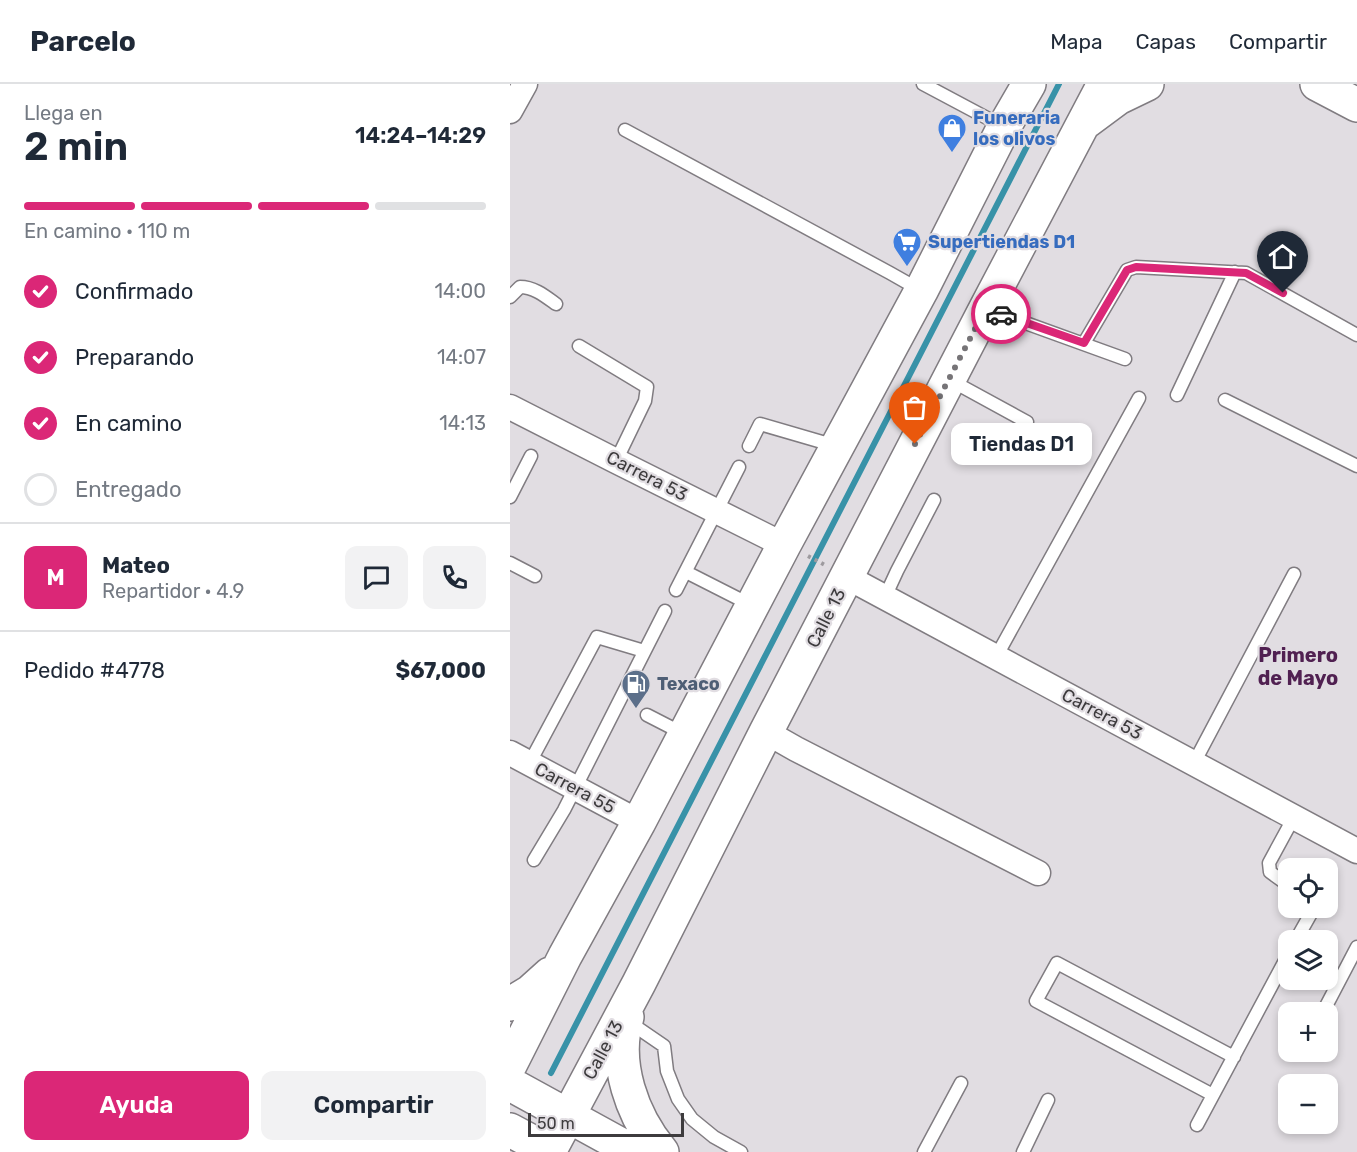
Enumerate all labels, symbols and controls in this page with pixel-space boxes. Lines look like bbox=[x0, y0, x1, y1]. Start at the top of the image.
text: Parcelo bbox=[30, 25, 136, 58]
text: Mapa bbox=[1050, 29, 1103, 54]
text: Capas bbox=[1136, 29, 1196, 54]
text: Compartir bbox=[1229, 29, 1327, 54]
text: Llega en bbox=[24, 101, 103, 125]
place label: Funeraria los olivos bbox=[973, 107, 1060, 150]
shop icon: Funeraria los olivos bbox=[936, 112, 968, 154]
text: 14:24–14:29 bbox=[355, 122, 486, 149]
text: 2 min bbox=[24, 124, 128, 170]
text: En camino · 110 m bbox=[24, 219, 190, 243]
supermarket icon: Supertiendas D1 bbox=[891, 226, 923, 268]
place label: Supertiendas D1 bbox=[928, 231, 1075, 253]
pin bbox=[1257, 231, 1308, 293]
icon: home bbox=[1266, 240, 1299, 273]
icon: check bbox=[24, 275, 57, 308]
text: Confirmado bbox=[75, 278, 193, 305]
text: 14:00 bbox=[435, 279, 486, 303]
courier bbox=[971, 284, 1031, 344]
icon: car bbox=[985, 298, 1018, 331]
icon: check bbox=[24, 341, 57, 374]
text: Preparando bbox=[75, 344, 194, 371]
text: 14:07 bbox=[437, 345, 486, 369]
pin bbox=[889, 382, 940, 444]
icon: bag bbox=[898, 391, 931, 424]
icon: check bbox=[24, 407, 57, 440]
text: En camino bbox=[75, 410, 182, 437]
text: 14:13 bbox=[439, 411, 486, 435]
callout: Tiendas D1 bbox=[951, 423, 1092, 465]
text: Tiendas D1 bbox=[969, 432, 1074, 456]
street label: Carrera 53 bbox=[603, 446, 691, 506]
text: Entregado bbox=[75, 476, 182, 503]
button: chat bbox=[345, 546, 408, 609]
button: phone bbox=[423, 546, 486, 609]
text: Mateo bbox=[102, 552, 170, 579]
text: M bbox=[46, 564, 65, 591]
text: Repartidor · 4.9 bbox=[102, 579, 244, 603]
street label: Calle 13 bbox=[802, 585, 850, 651]
district label: Primero de Mayo bbox=[1258, 643, 1338, 690]
text: Pedido #4778 bbox=[24, 657, 165, 684]
text: $67,000 bbox=[396, 657, 486, 684]
fuel station icon: Texaco bbox=[620, 668, 652, 710]
place label: Texaco bbox=[657, 673, 720, 695]
street label: Carrera 53 bbox=[1058, 684, 1146, 744]
street label: Carrera 55 bbox=[531, 758, 619, 818]
map controls bbox=[1278, 858, 1338, 1134]
button: locate bbox=[1278, 858, 1338, 918]
button: layers bbox=[1278, 930, 1338, 990]
button: + bbox=[1278, 1002, 1338, 1062]
street label: Calle 13 bbox=[578, 1017, 628, 1083]
button: Ayuda bbox=[24, 1071, 249, 1140]
button: Compartir bbox=[261, 1071, 486, 1140]
button: − bbox=[1278, 1074, 1338, 1134]
scale bar bbox=[528, 1110, 684, 1138]
text: 50 m bbox=[537, 1114, 575, 1133]

